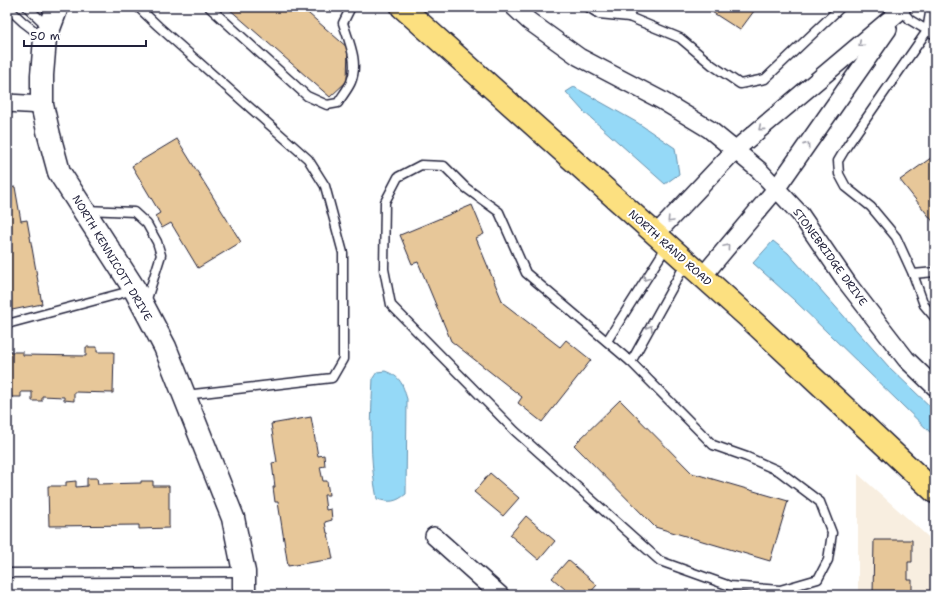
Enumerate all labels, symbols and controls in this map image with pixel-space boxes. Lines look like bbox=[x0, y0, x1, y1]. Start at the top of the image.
scale bar bbox=[24, 22, 146, 48]
text: 50 m bbox=[30, 28, 60, 44]
one-way arrow bbox=[858, 40, 865, 47]
one-way arrow bbox=[759, 123, 766, 130]
one-way arrow bbox=[802, 142, 810, 149]
street label: NORTH KENNICOTT DRIVE bbox=[68, 192, 156, 324]
street label: STONEBRIDGE DRIVE bbox=[789, 205, 871, 309]
street label: NORTH RAND ROAD bbox=[625, 207, 715, 289]
one-way arrow bbox=[667, 215, 674, 223]
one-way arrow bbox=[722, 244, 729, 252]
one-way arrow bbox=[643, 274, 651, 281]
one-way arrow bbox=[645, 325, 652, 332]

